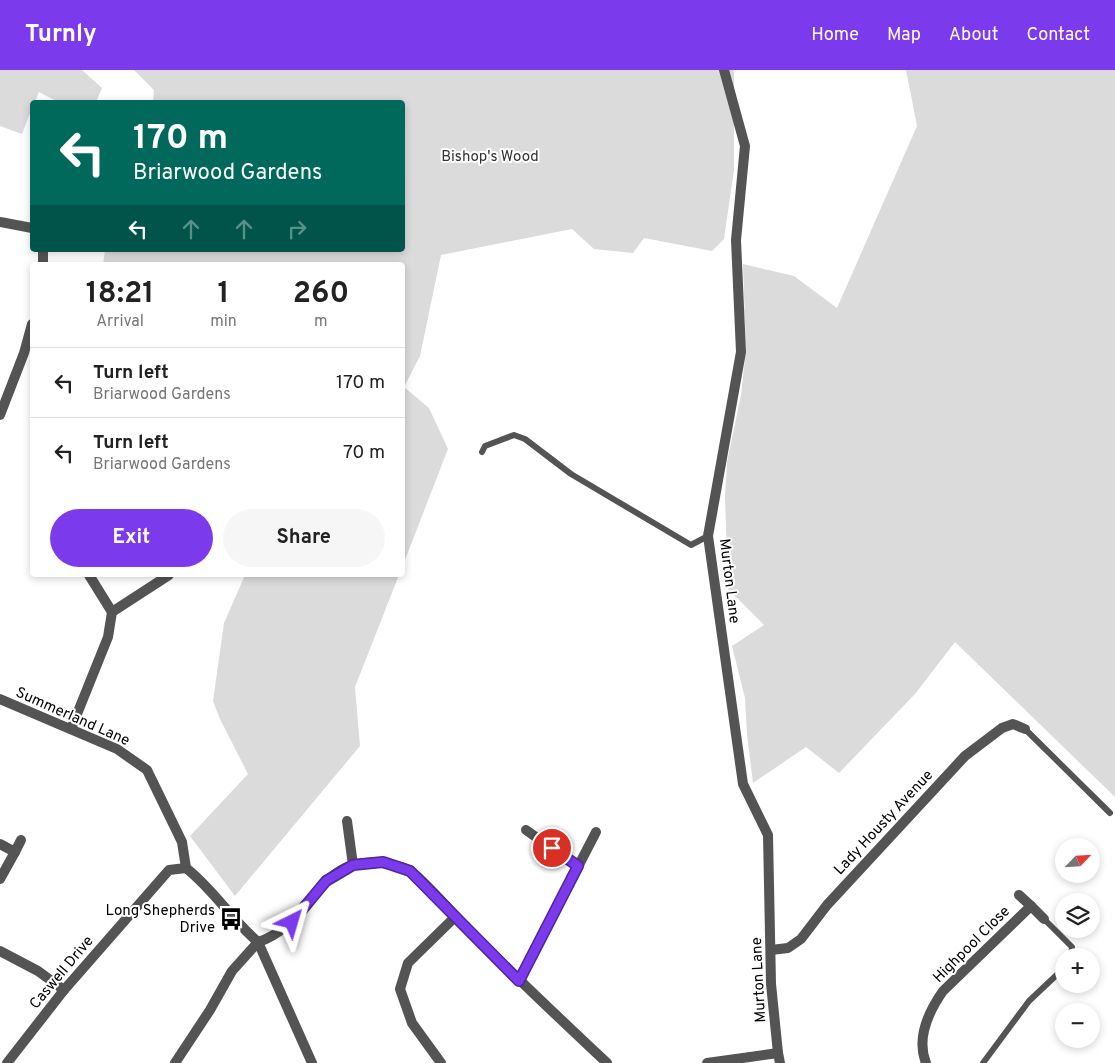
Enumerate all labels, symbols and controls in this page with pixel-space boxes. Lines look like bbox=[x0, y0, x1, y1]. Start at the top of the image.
text: Turnly bbox=[25, 20, 97, 50]
text: Home bbox=[811, 24, 859, 47]
text: Map bbox=[887, 24, 921, 47]
text: About bbox=[949, 24, 998, 47]
text: Contact bbox=[1026, 24, 1090, 47]
text: 170 m bbox=[133, 117, 228, 161]
icon: left bbox=[50, 120, 115, 185]
park label: Bishop's Wood bbox=[441, 148, 539, 167]
text: Briarwood Gardens bbox=[133, 160, 322, 187]
icon: left bbox=[124, 215, 152, 243]
icon: ahead bbox=[177, 215, 205, 243]
icon: ahead bbox=[230, 215, 258, 243]
icon: right bbox=[283, 215, 311, 243]
text: 18:21 bbox=[86, 276, 154, 313]
text: 1 bbox=[217, 276, 229, 313]
text: 260 bbox=[293, 276, 349, 313]
text: Arrival bbox=[96, 312, 144, 332]
text: min bbox=[210, 312, 237, 332]
text: m bbox=[314, 312, 328, 332]
text: Turn left bbox=[93, 361, 169, 385]
icon: left bbox=[50, 369, 78, 397]
text: 170 m bbox=[336, 371, 385, 395]
text: Briarwood Gardens bbox=[93, 385, 231, 405]
text: Turn left bbox=[93, 431, 169, 455]
icon: left bbox=[50, 439, 78, 467]
text: 70 m bbox=[343, 441, 385, 465]
text: Briarwood Gardens bbox=[93, 455, 231, 475]
button: Exit bbox=[50, 509, 213, 567]
button: Share bbox=[223, 509, 385, 567]
street label: Murton Lane bbox=[714, 538, 743, 625]
street label: Summerland Lane bbox=[12, 684, 133, 751]
street label: Lady Housty Avenue bbox=[830, 766, 938, 880]
pin bbox=[531, 827, 573, 869]
icon: arrive bbox=[538, 834, 566, 862]
north arrow bbox=[1055, 838, 1100, 882]
map controls bbox=[1055, 838, 1100, 1048]
button: layers bbox=[1055, 893, 1100, 938]
position arrow bbox=[265, 895, 317, 947]
place label: Long Shepherds Drive bbox=[106, 902, 215, 938]
street label: Highpool Close bbox=[930, 903, 1015, 988]
bus stop icon: Long Shepherds Drive bbox=[218, 906, 244, 932]
street label: Caswell Drive bbox=[26, 932, 98, 1014]
street label: Murton Lane bbox=[748, 937, 771, 1023]
button: + bbox=[1055, 948, 1100, 993]
button: − bbox=[1055, 1003, 1100, 1048]

